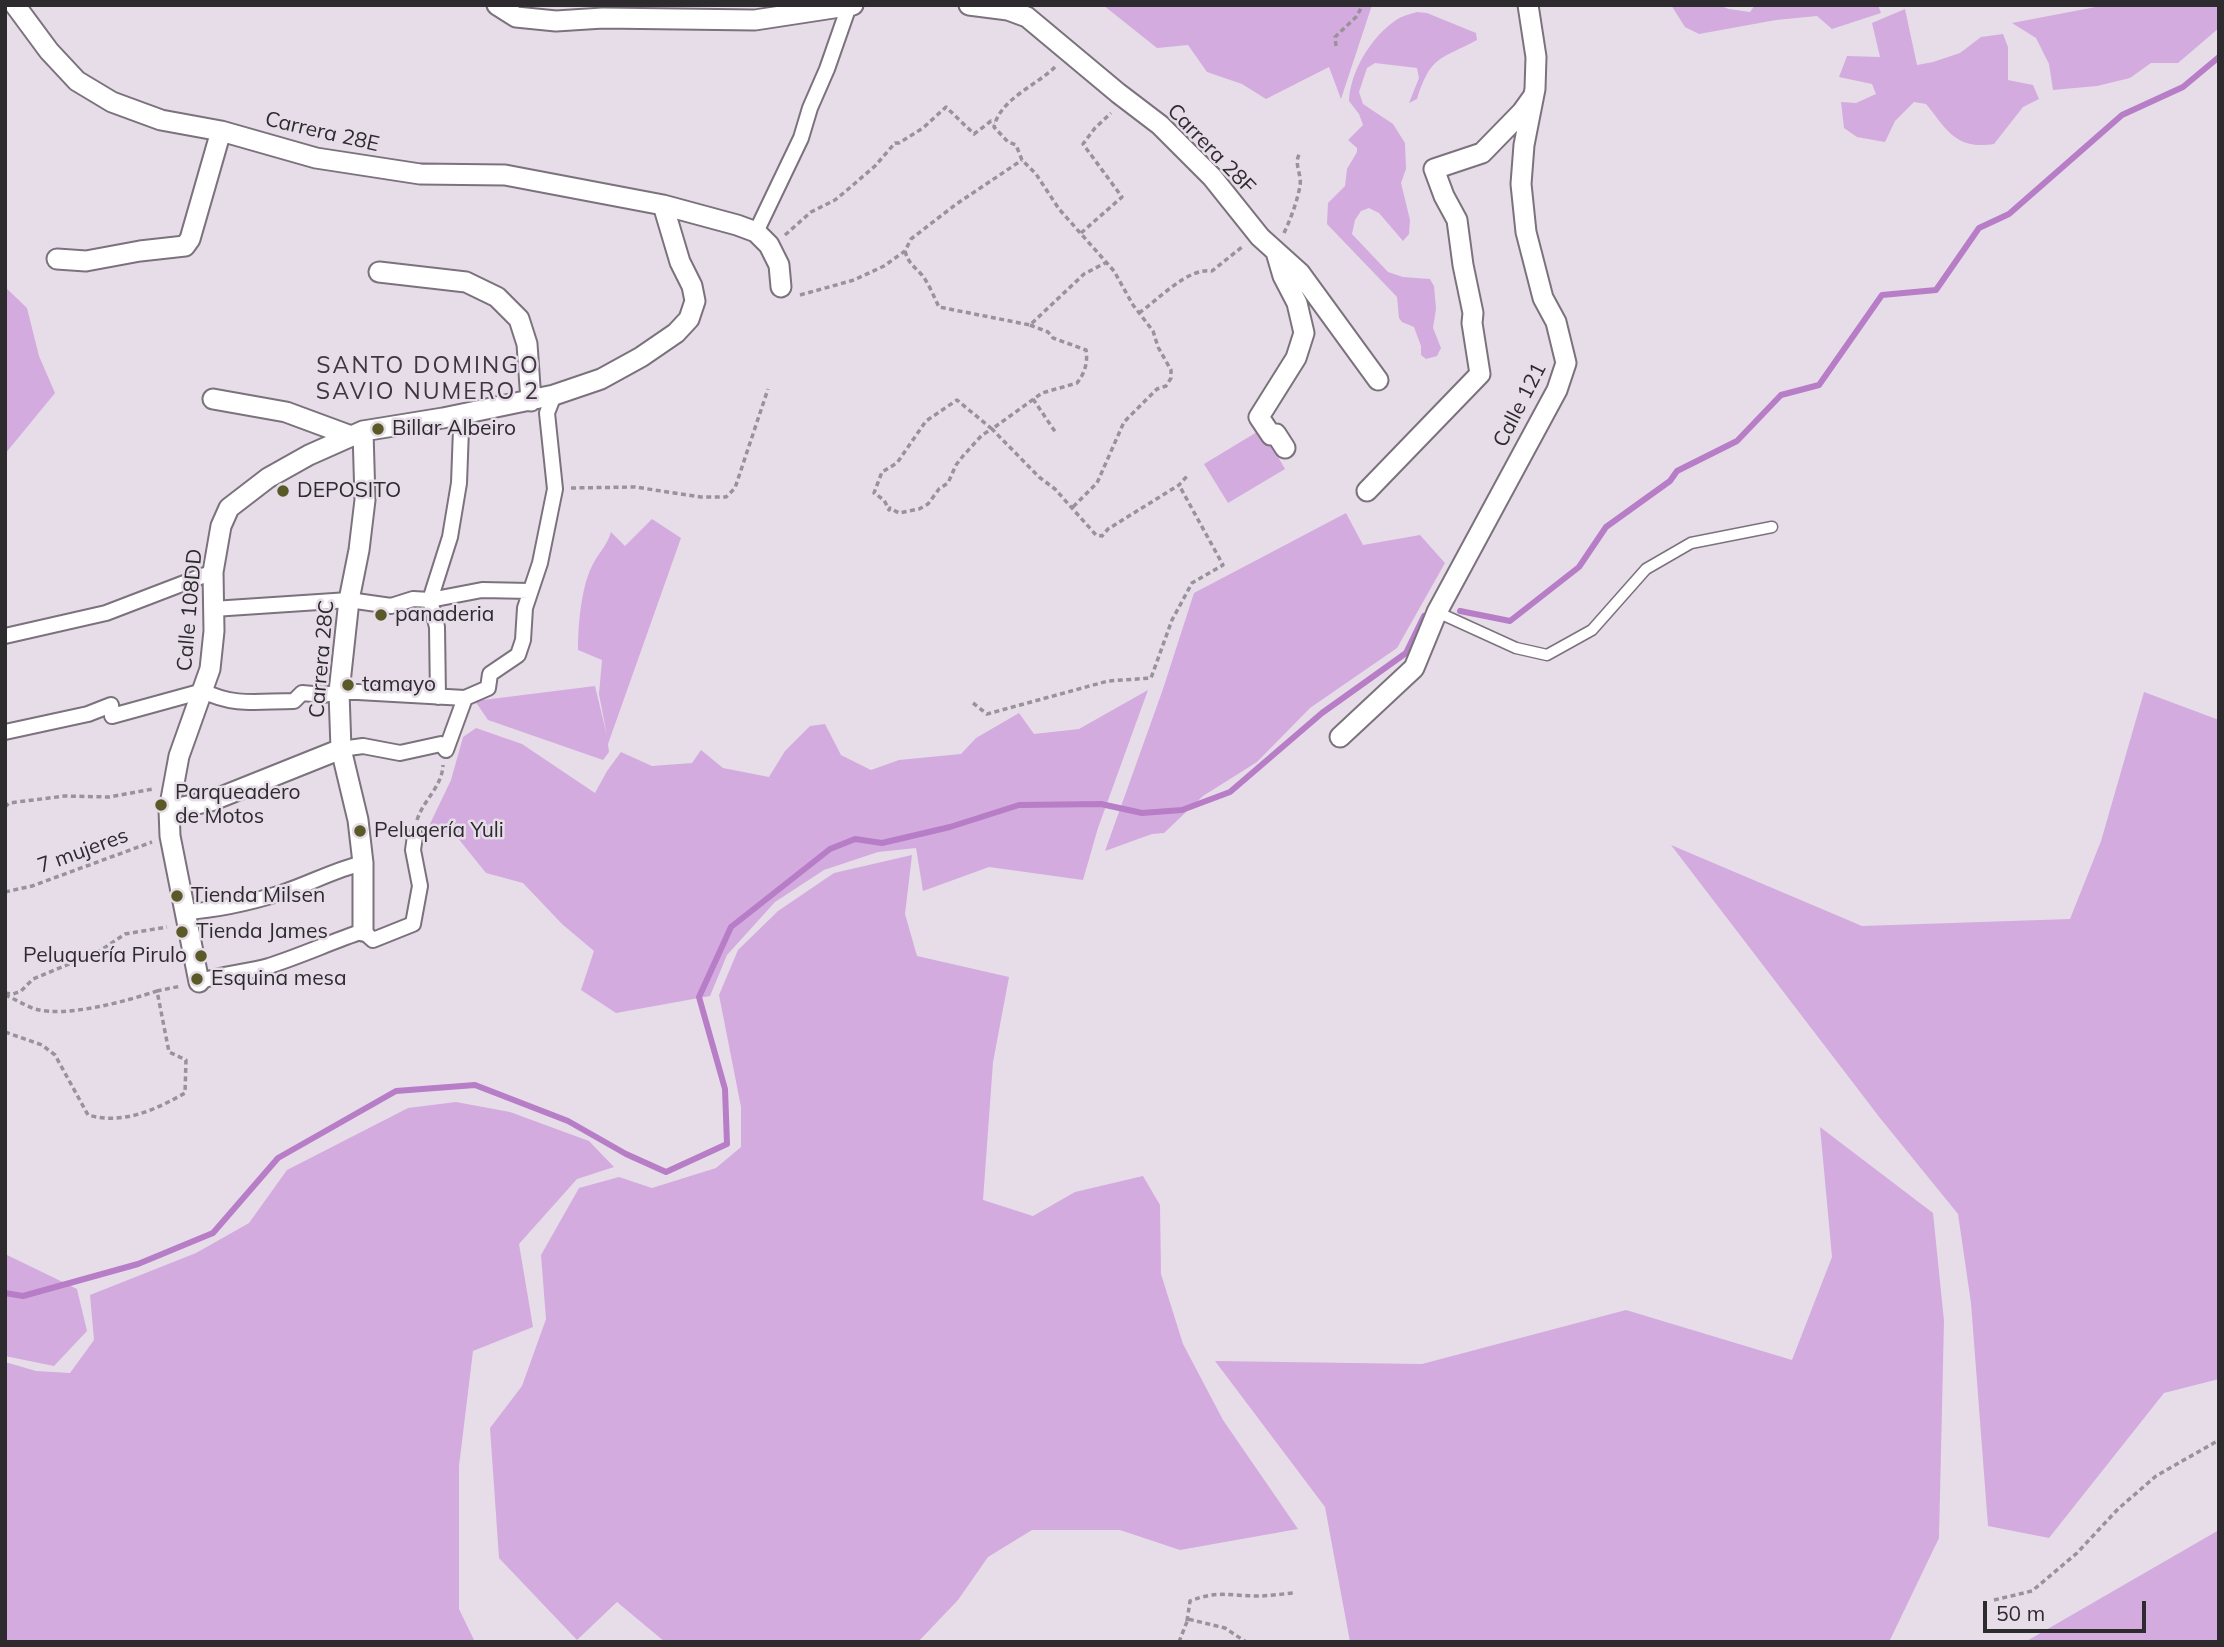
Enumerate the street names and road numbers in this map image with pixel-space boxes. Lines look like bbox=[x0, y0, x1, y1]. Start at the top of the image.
street label: Carrera 28F bbox=[1162, 99, 1260, 199]
street label: Carrera 28E bbox=[263, 107, 381, 157]
street label: Calle 121 bbox=[1488, 359, 1552, 451]
street label: Calle 108DD bbox=[172, 548, 208, 672]
street label: Carrera 28C bbox=[304, 599, 340, 719]
street label: 7 mujeres bbox=[34, 823, 132, 879]

